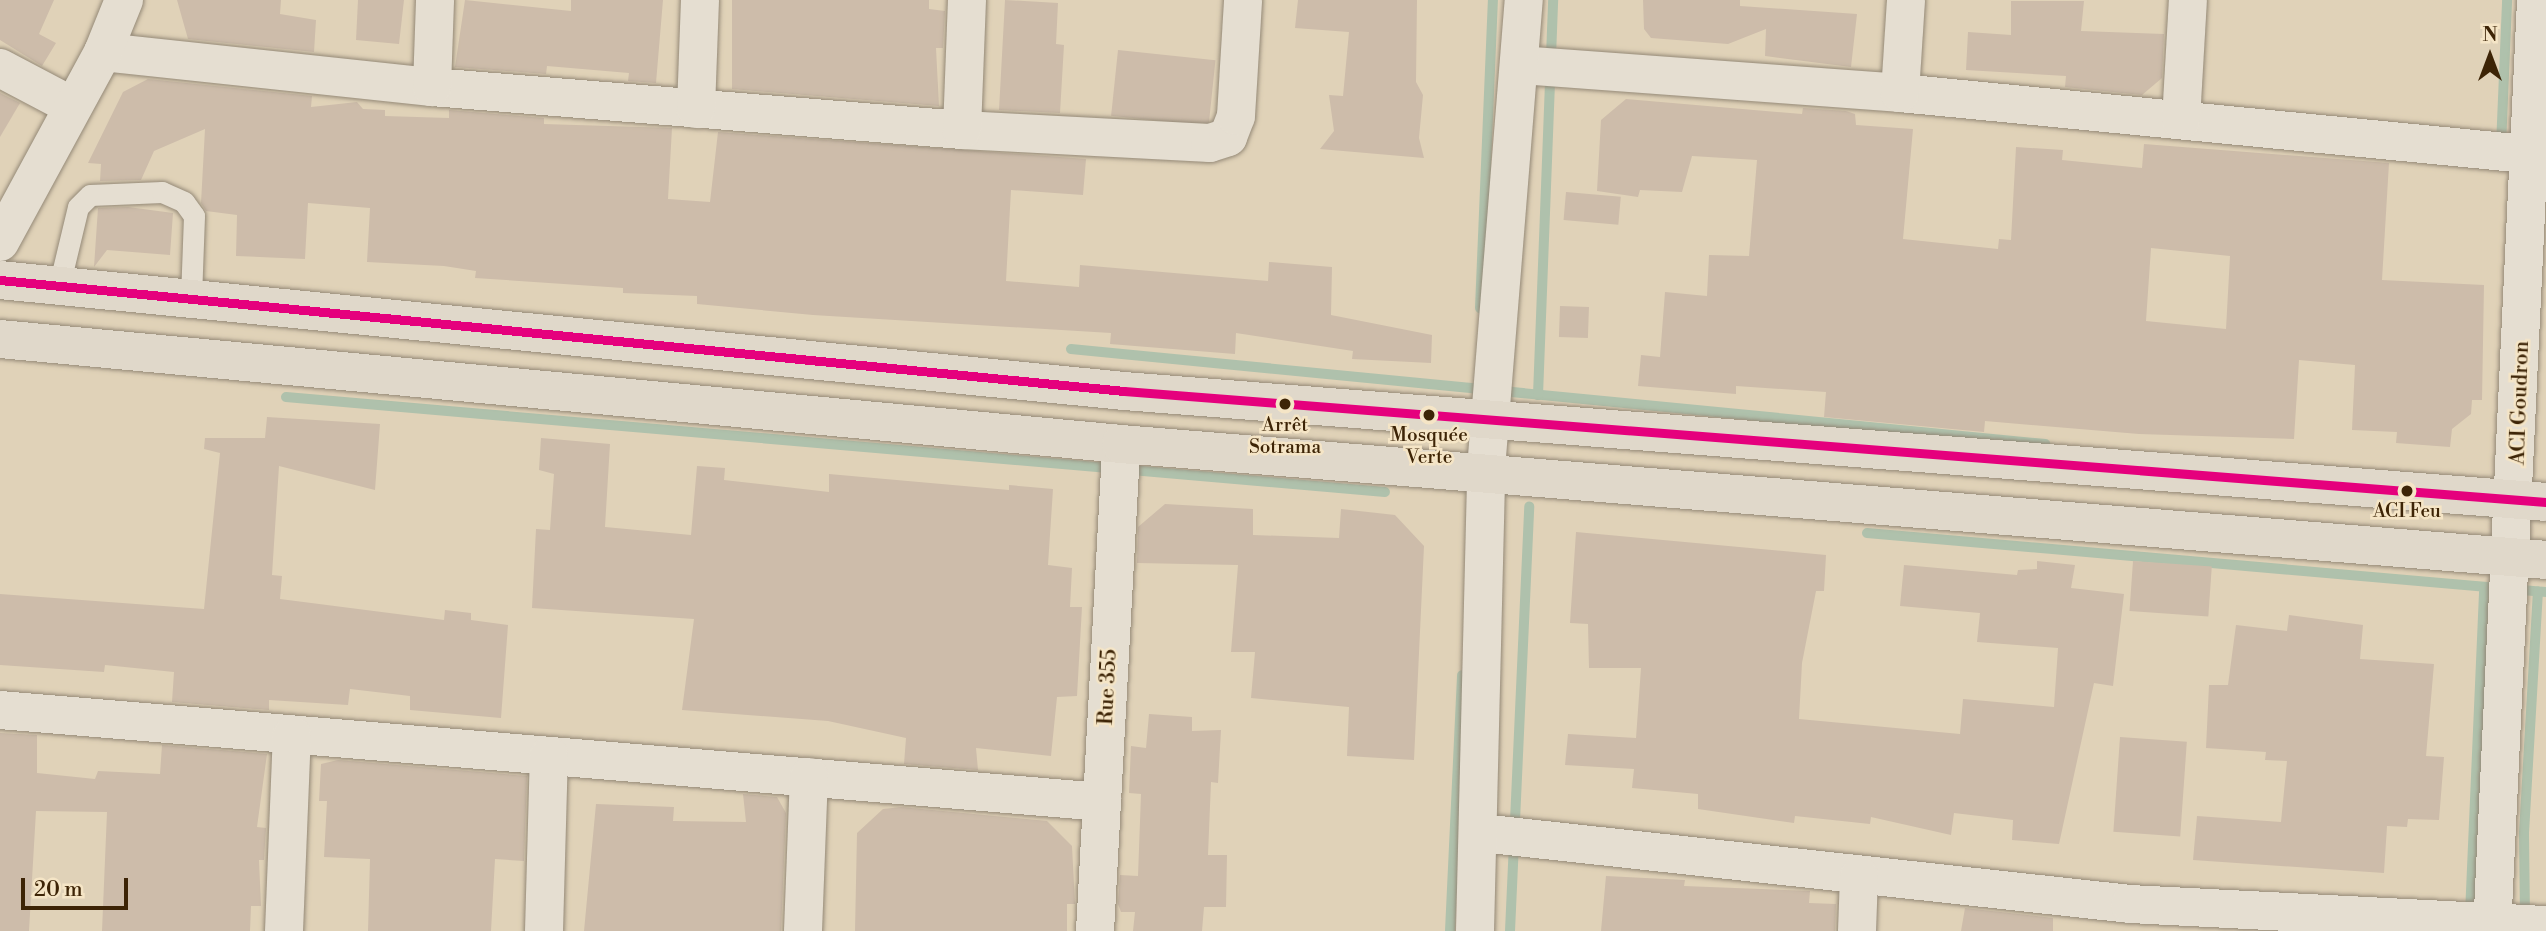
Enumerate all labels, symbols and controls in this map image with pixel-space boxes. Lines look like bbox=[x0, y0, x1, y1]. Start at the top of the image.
north arrow bbox=[2455, 21, 2525, 91]
text: N bbox=[2482, 23, 2498, 47]
street label: ACI Goudron bbox=[2505, 340, 2535, 466]
marker: Arrêt Sotrama bbox=[1278, 397, 1292, 411]
marker: Mosquée Verte bbox=[1422, 408, 1436, 422]
place label: Arrêt Sotrama bbox=[1249, 415, 1321, 459]
place label: Mosquée Verte bbox=[1390, 425, 1468, 469]
marker: ACI Feu bbox=[2400, 484, 2414, 498]
place label: ACI Feu bbox=[2373, 501, 2441, 523]
street label: Rue 355 bbox=[1093, 648, 1123, 726]
scale bar bbox=[24, 864, 131, 908]
text: 20 m bbox=[34, 877, 83, 903]

